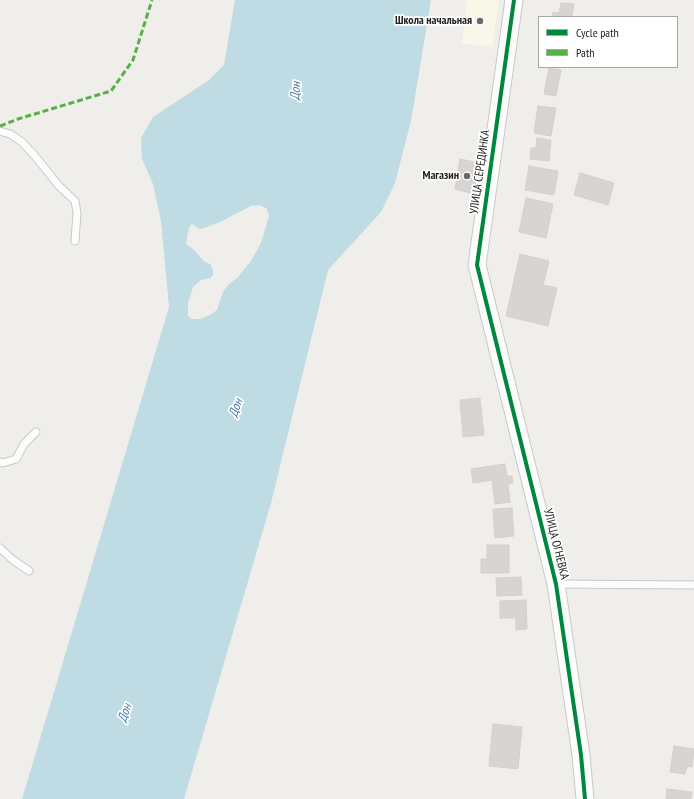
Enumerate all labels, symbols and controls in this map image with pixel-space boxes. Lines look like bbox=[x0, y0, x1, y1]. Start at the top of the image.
place label: Школа начальная bbox=[395, 14, 472, 28]
marker: Школа начальная bbox=[475, 16, 485, 26]
legend bbox=[538, 16, 678, 68]
text: Cycle path bbox=[576, 25, 619, 40]
text: Path bbox=[576, 45, 594, 60]
water label: Дон bbox=[288, 81, 304, 101]
street label: УЛИЦА СЕРЕДИНКА bbox=[467, 129, 493, 215]
place label: Магазин bbox=[422, 169, 459, 183]
marker: Магазин bbox=[462, 171, 472, 181]
water label: Дон bbox=[226, 397, 246, 419]
street label: УЛИЦА ОГНЕВКА bbox=[540, 507, 572, 581]
water label: Дон bbox=[115, 702, 135, 724]

